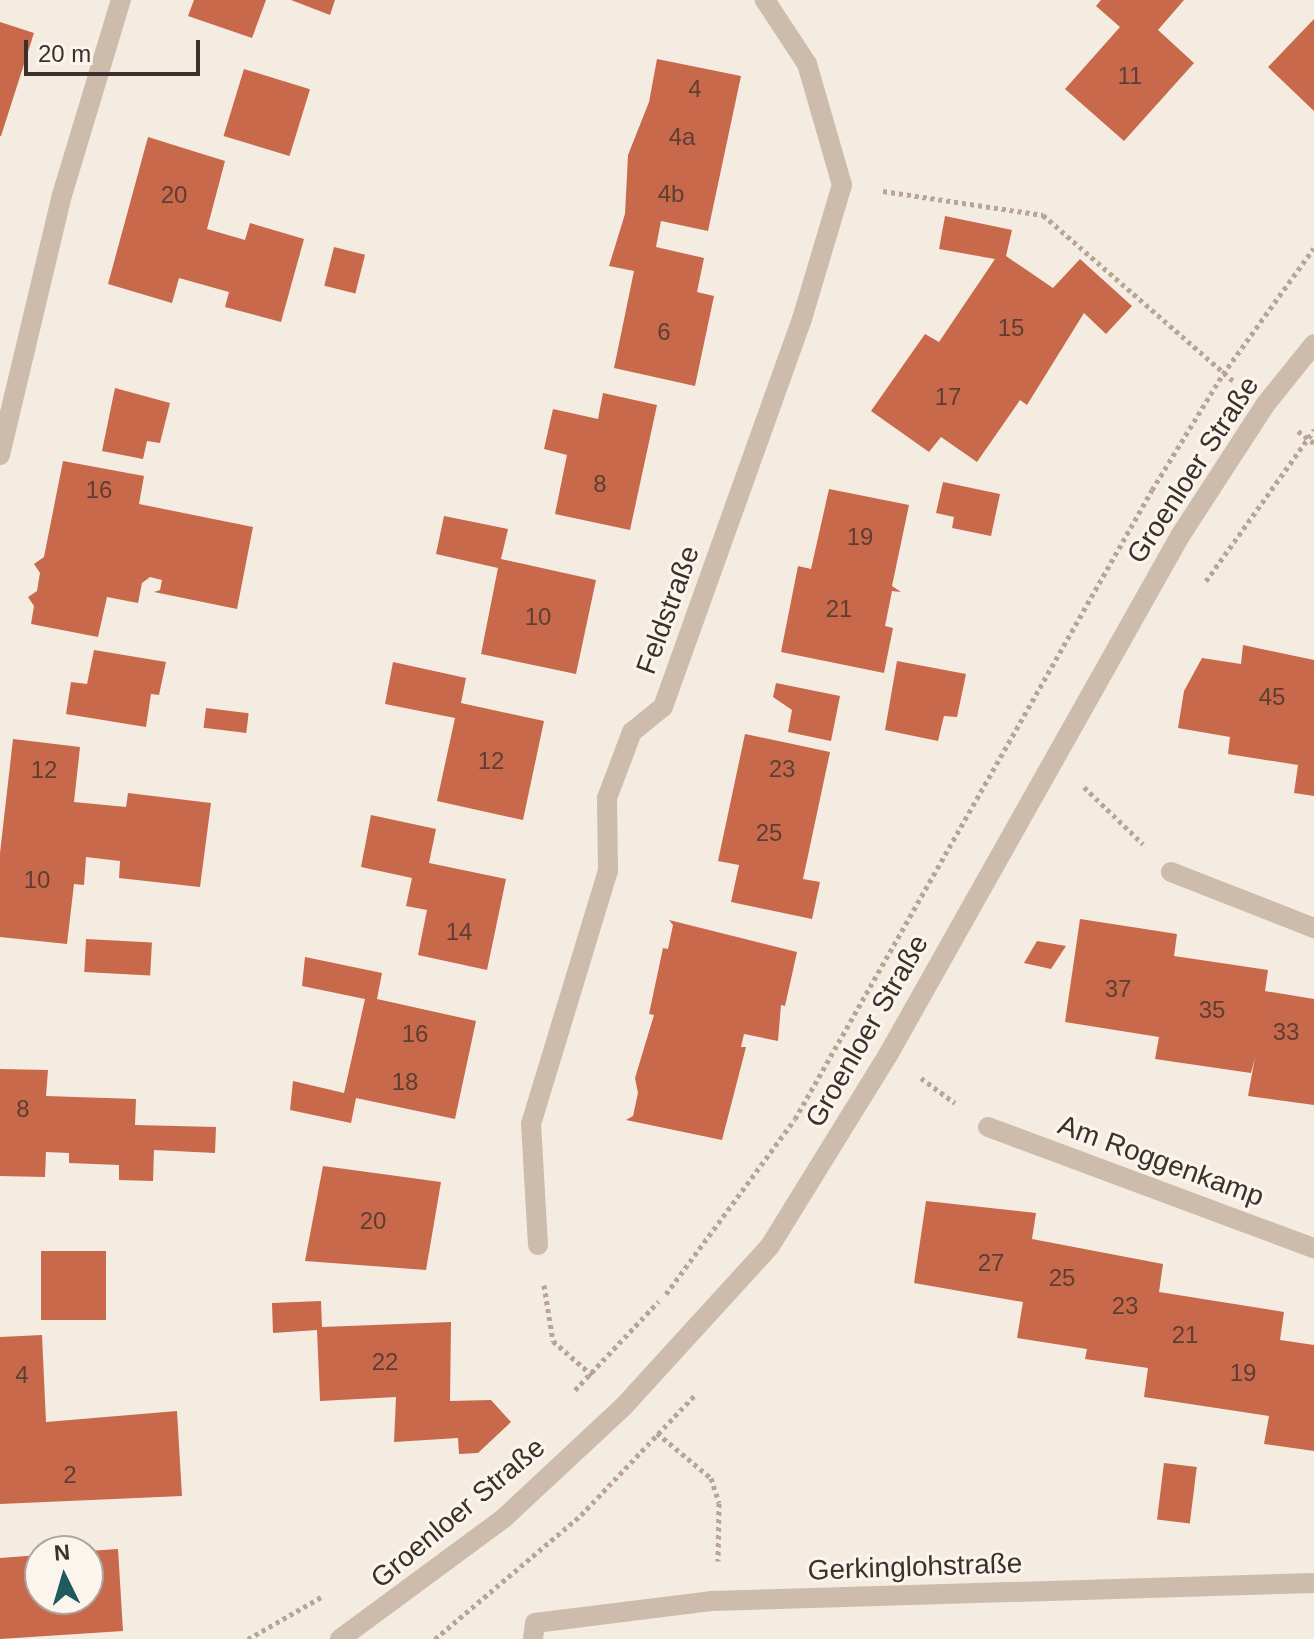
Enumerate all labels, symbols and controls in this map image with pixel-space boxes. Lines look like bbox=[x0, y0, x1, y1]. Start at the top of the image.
scale bar bbox=[28, 24, 204, 74]
text: 20 m bbox=[38, 40, 91, 67]
house number: 11 bbox=[1118, 62, 1142, 90]
house number: 4 bbox=[688, 75, 702, 103]
house number: 4a bbox=[669, 123, 695, 151]
house number: 4b bbox=[658, 180, 684, 208]
house number: 20 bbox=[161, 181, 187, 209]
house number: 15 bbox=[998, 314, 1024, 342]
house number: 6 bbox=[657, 318, 671, 346]
street label: Groenloer Straße bbox=[1120, 370, 1266, 570]
house number: 17 bbox=[935, 383, 961, 411]
house number: 8 bbox=[593, 470, 607, 498]
house number: 16 bbox=[86, 476, 112, 504]
house number: 19 bbox=[847, 523, 873, 551]
street label: Feldstraße bbox=[629, 541, 707, 679]
house number: 21 bbox=[826, 595, 852, 623]
house number: 10 bbox=[525, 603, 551, 631]
house number: 45 bbox=[1259, 683, 1285, 711]
house number: 12 bbox=[478, 747, 504, 775]
house number: 23 bbox=[769, 755, 795, 783]
house number: 12 bbox=[31, 756, 57, 784]
house number: 25 bbox=[756, 819, 782, 847]
house number: 10 bbox=[24, 866, 50, 894]
house number: 14 bbox=[446, 918, 472, 946]
street label: Groenloer Straße bbox=[798, 929, 936, 1133]
house number: 37 bbox=[1105, 975, 1131, 1003]
house number: 35 bbox=[1199, 996, 1225, 1024]
house number: 33 bbox=[1273, 1018, 1299, 1046]
house number: 16 bbox=[402, 1020, 428, 1048]
house number: 18 bbox=[392, 1068, 418, 1096]
house number: 8 bbox=[16, 1095, 30, 1123]
street label: Am Roggenkamp bbox=[1054, 1108, 1268, 1214]
house number: 20 bbox=[360, 1207, 386, 1235]
house number: 27 bbox=[978, 1249, 1004, 1277]
house number: 25 bbox=[1049, 1264, 1075, 1292]
house number: 23 bbox=[1112, 1292, 1138, 1320]
house number: 21 bbox=[1172, 1321, 1198, 1349]
house number: 22 bbox=[372, 1348, 398, 1376]
house number: 19 bbox=[1230, 1359, 1256, 1387]
house number: 4 bbox=[15, 1361, 29, 1389]
street label: Groenloer Straße bbox=[364, 1431, 552, 1595]
house number: 2 bbox=[63, 1461, 77, 1489]
north arrow bbox=[24, 1535, 104, 1615]
text: N bbox=[53, 1539, 71, 1566]
street label: Gerkinglohstraße bbox=[807, 1546, 1023, 1588]

